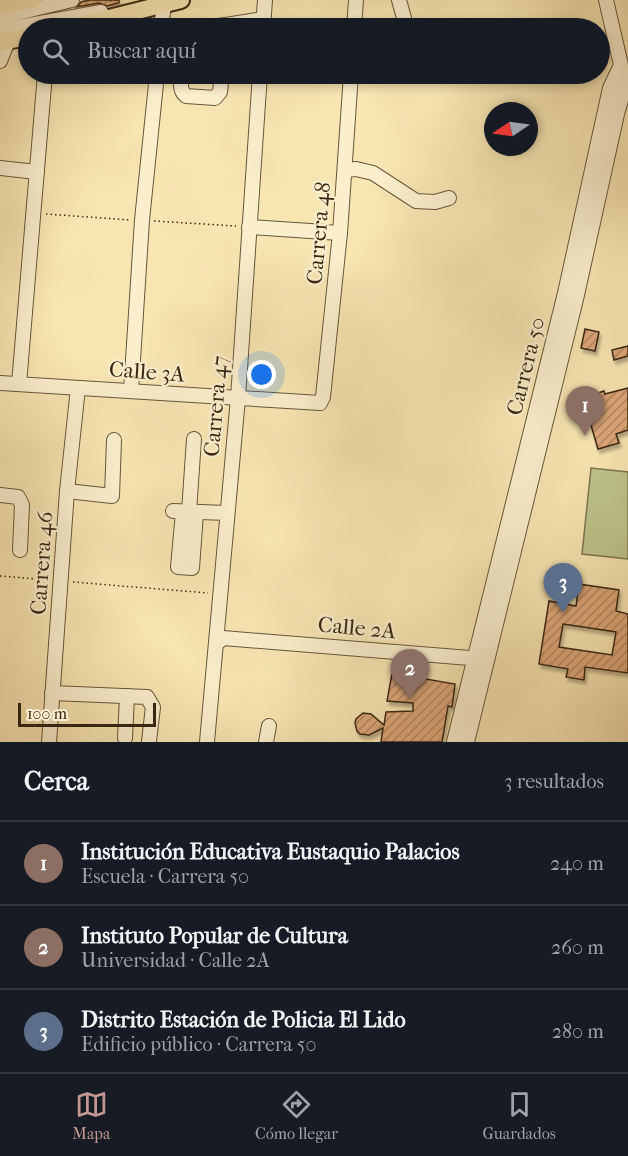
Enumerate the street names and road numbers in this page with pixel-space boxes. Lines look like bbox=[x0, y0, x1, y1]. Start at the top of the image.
street label: Carrera 48 bbox=[302, 181, 336, 285]
street label: Carrera 50 bbox=[501, 314, 551, 418]
street label: Carrera 47 bbox=[199, 354, 233, 458]
street label: Calle 3A bbox=[108, 356, 186, 388]
street label: Carrera 46 bbox=[25, 510, 59, 616]
street label: Calle 2A bbox=[317, 612, 398, 644]

